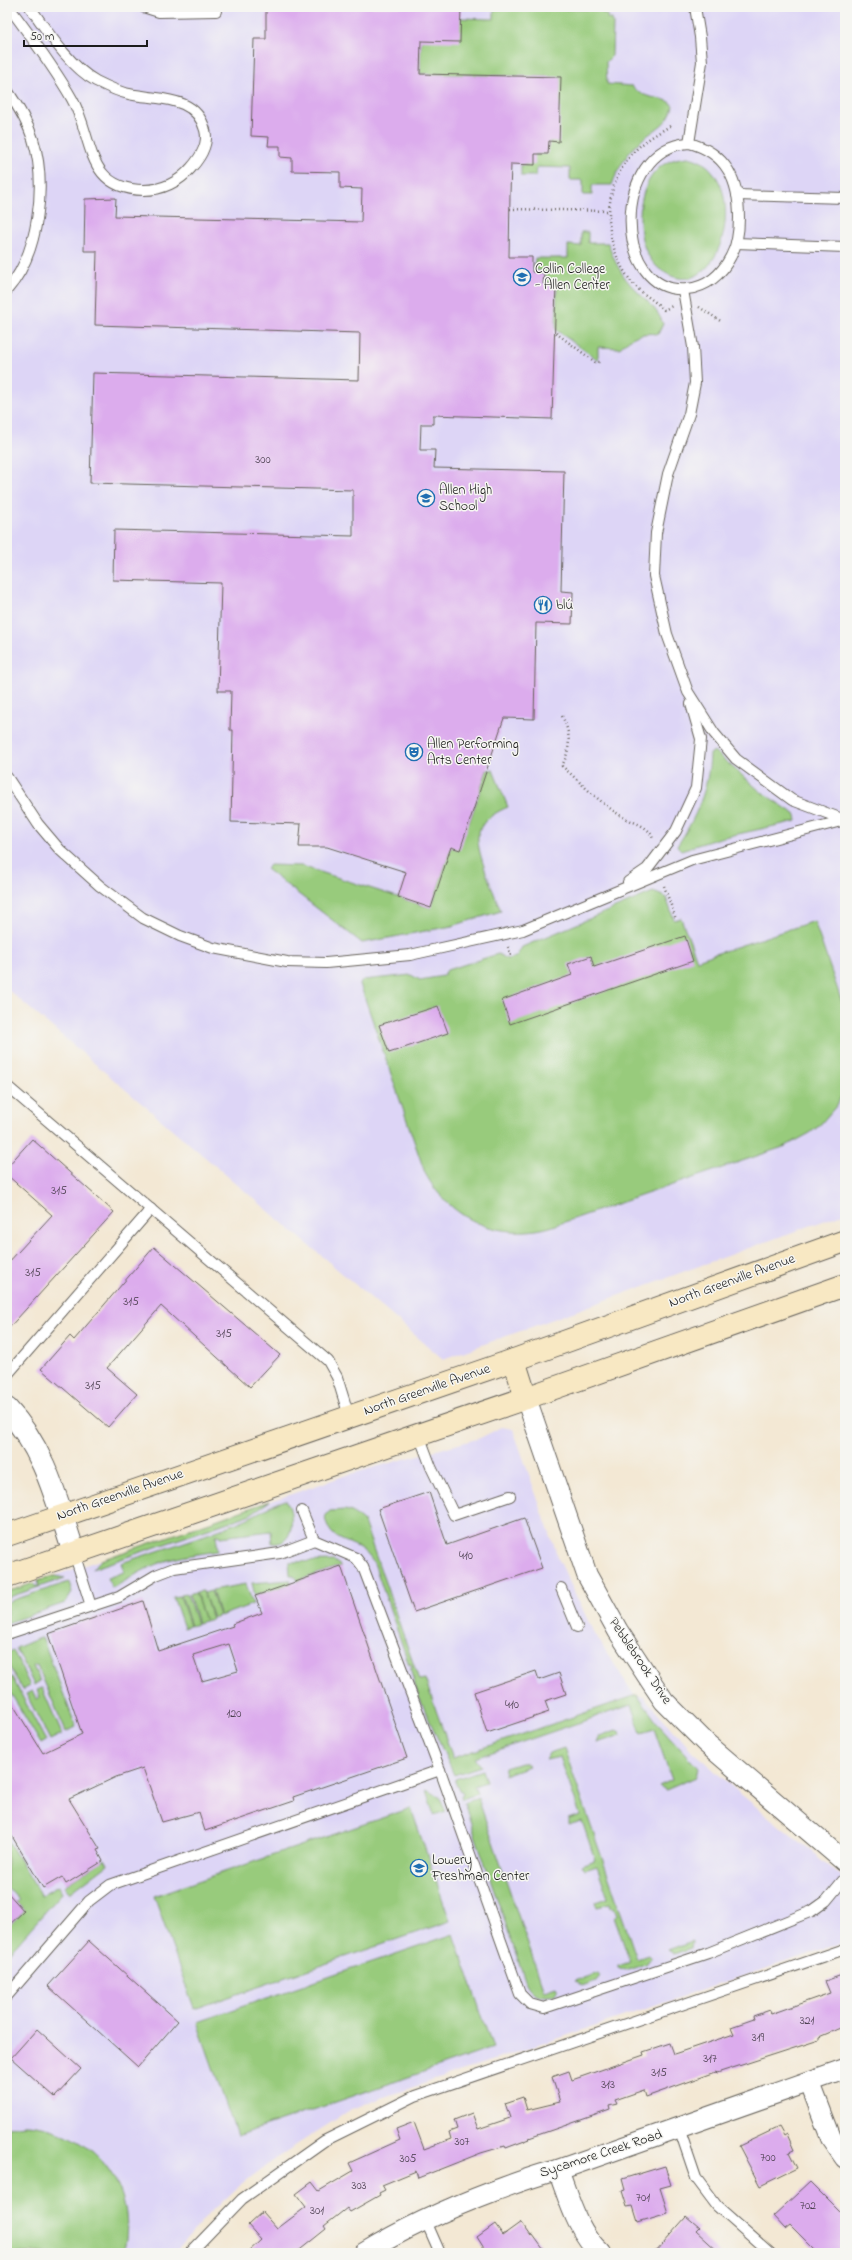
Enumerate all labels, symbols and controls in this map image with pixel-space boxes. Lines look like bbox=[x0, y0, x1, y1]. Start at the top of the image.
scale bar bbox=[24, 22, 147, 48]
text: 50 m bbox=[30, 28, 54, 46]
place label: Collin College - Allen Center bbox=[535, 259, 611, 296]
school or university icon: Collin College - Allen Center bbox=[512, 267, 532, 287]
house number: 300 bbox=[255, 451, 271, 469]
place label: Allen High School bbox=[439, 480, 492, 517]
school or university icon: Allen High School bbox=[416, 488, 436, 508]
restaurant icon: blú bbox=[533, 595, 553, 615]
place label: blú bbox=[556, 595, 573, 616]
place label: Allen Performing Arts Center bbox=[427, 734, 519, 771]
theatre icon: Allen Performing Arts Center bbox=[404, 742, 424, 762]
house number: 315 bbox=[51, 1182, 67, 1200]
street label: North Greenville Avenue bbox=[666, 1248, 799, 1314]
house number: 315 bbox=[25, 1264, 41, 1282]
house number: 315 bbox=[123, 1293, 139, 1311]
house number: 315 bbox=[216, 1325, 232, 1343]
street label: North Greenville Avenue bbox=[361, 1358, 494, 1422]
house number: 315 bbox=[85, 1377, 101, 1395]
street label: North Greenville Avenue bbox=[54, 1463, 187, 1527]
house number: 410 bbox=[459, 1547, 473, 1565]
street label: Pebblebrook Drive bbox=[603, 1613, 677, 1709]
house number: 410 bbox=[505, 1696, 519, 1714]
house number: 120 bbox=[227, 1705, 241, 1723]
place label: Lowery Freshman Center bbox=[431, 1850, 530, 1887]
school or university icon: Lowery Freshman Center bbox=[409, 1858, 429, 1878]
house number: 321 bbox=[800, 2012, 815, 2030]
house number: 319 bbox=[752, 2029, 765, 2047]
house number: 317 bbox=[703, 2050, 717, 2068]
house number: 315 bbox=[651, 2064, 667, 2082]
house number: 313 bbox=[601, 2076, 615, 2094]
street label: Sycamore Creek Road bbox=[537, 2124, 665, 2185]
house number: 307 bbox=[454, 2133, 470, 2151]
house number: 700 bbox=[760, 2149, 776, 2167]
house number: 305 bbox=[399, 2150, 417, 2168]
house number: 303 bbox=[351, 2177, 367, 2195]
house number: 701 bbox=[636, 2189, 650, 2207]
house number: 702 bbox=[800, 2197, 816, 2215]
house number: 301 bbox=[310, 2202, 324, 2220]

